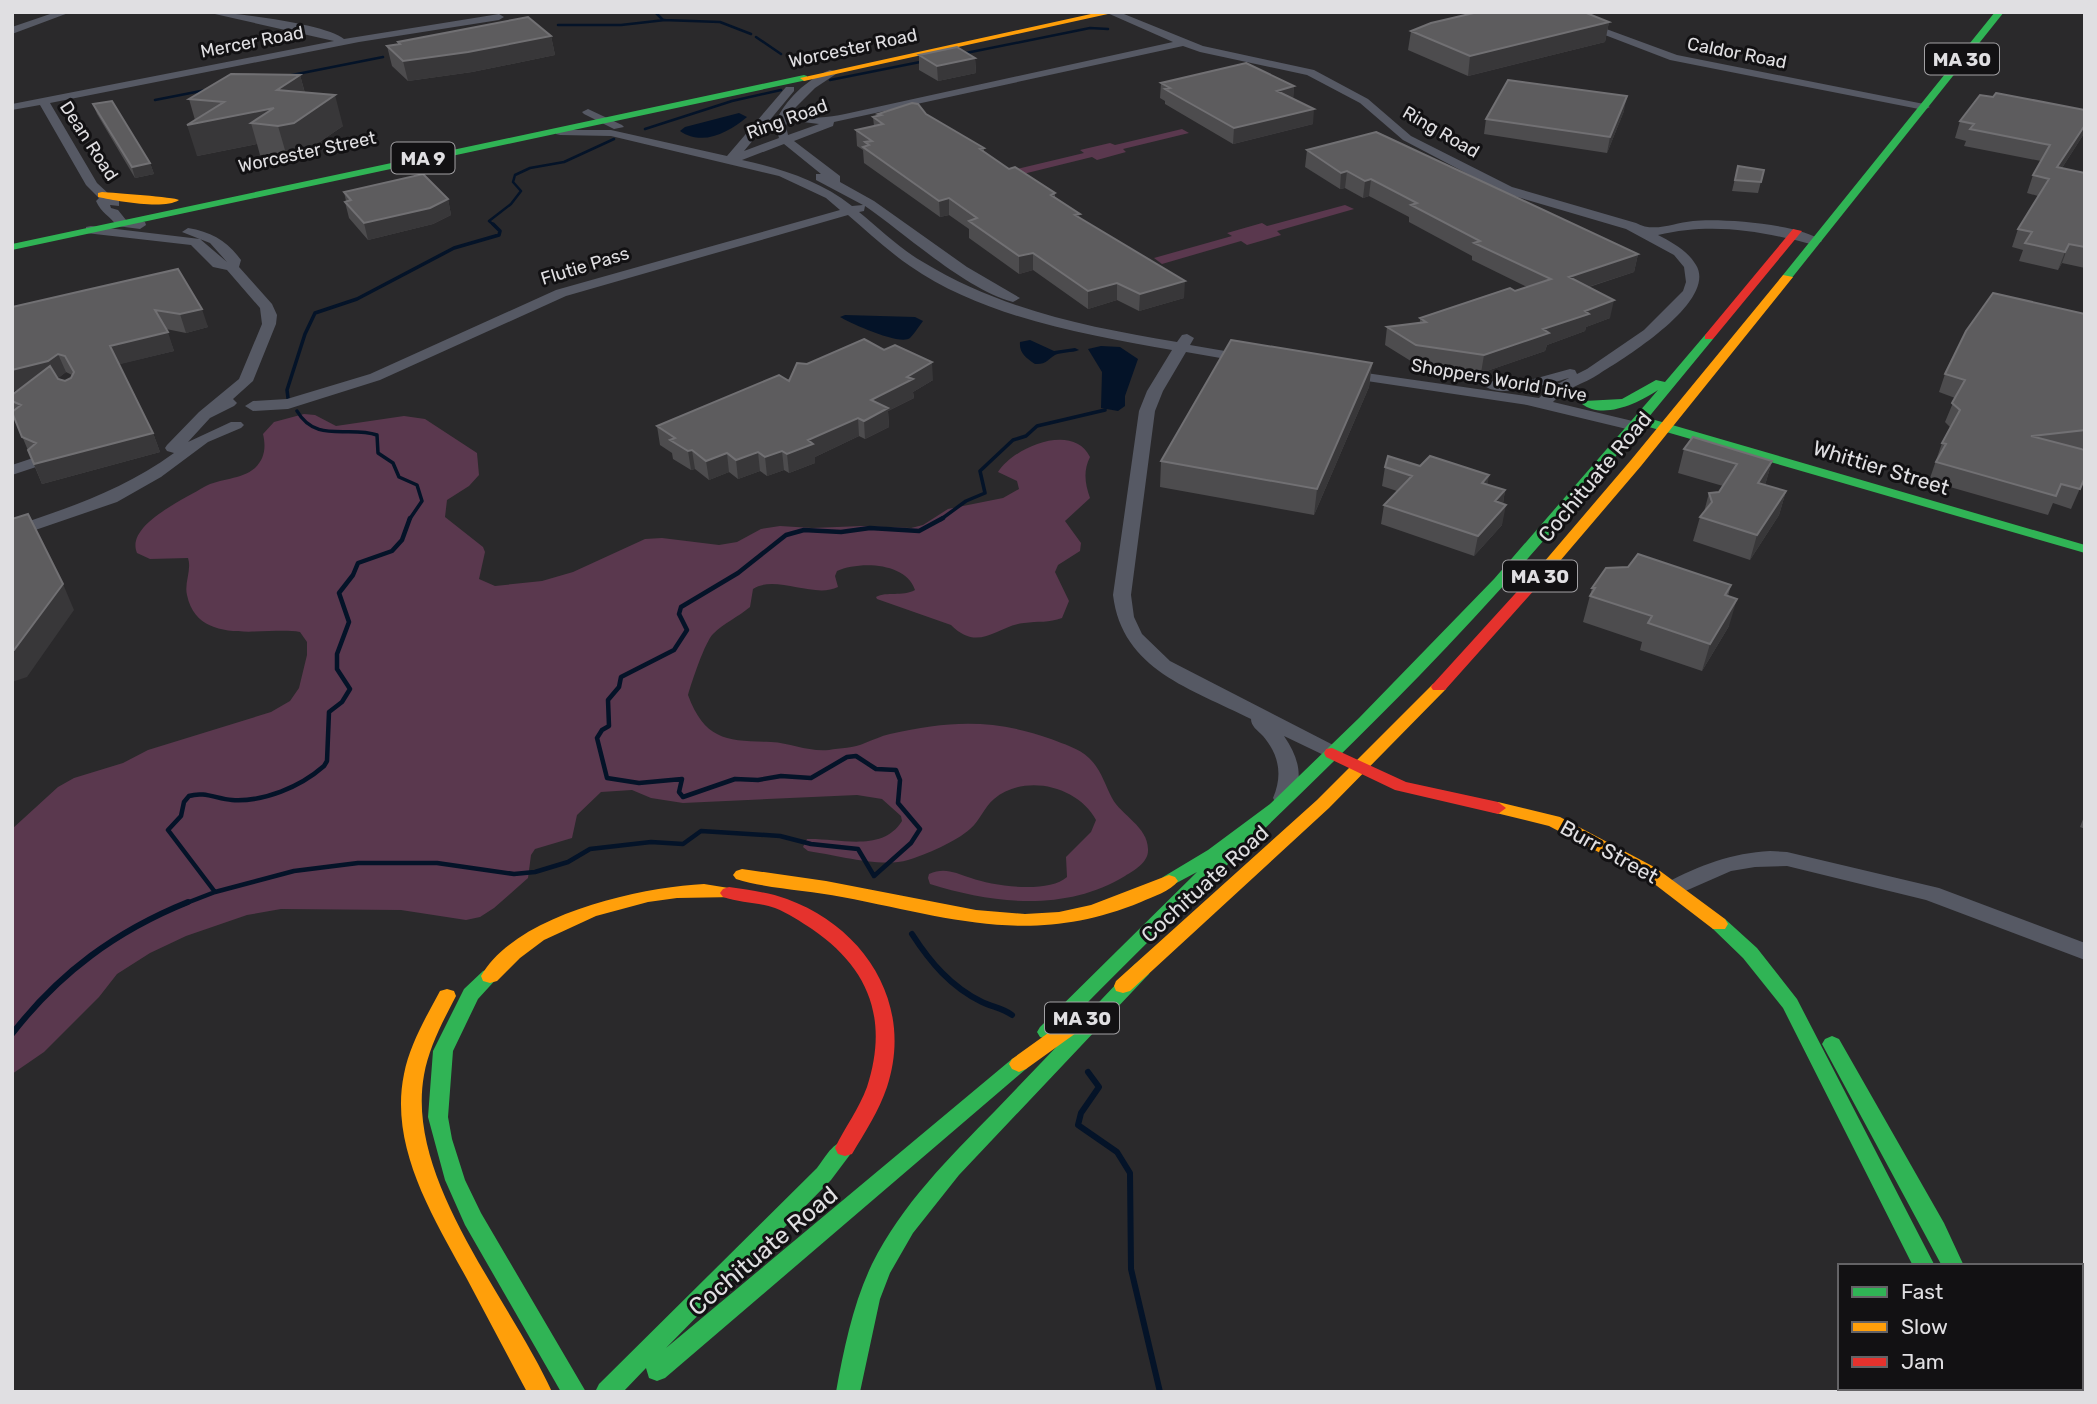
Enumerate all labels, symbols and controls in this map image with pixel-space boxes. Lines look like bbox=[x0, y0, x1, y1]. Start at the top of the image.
street label: Mercer Road bbox=[199, 21, 305, 63]
street label: Worcester Road bbox=[787, 24, 919, 72]
street label: Caldor Road bbox=[1685, 33, 1789, 73]
road number: MA 30 bbox=[1925, 44, 1999, 74]
street label: Ring Road bbox=[743, 94, 831, 144]
street label: Dean Road bbox=[55, 97, 123, 185]
street label: Ring Road bbox=[1399, 101, 1483, 163]
street label: Worcester Street bbox=[236, 127, 378, 177]
road number: MA 9 bbox=[392, 142, 454, 174]
street label: Flutie Pass bbox=[538, 242, 632, 290]
street label: Shoppers World Drive bbox=[1409, 354, 1589, 406]
street label: Cochituate Road bbox=[1533, 406, 1656, 547]
street label: Whittier Street bbox=[1810, 435, 1952, 500]
road number: MA 30 bbox=[1503, 561, 1577, 592]
street label: Burr Street bbox=[1556, 814, 1663, 889]
street label: Cochituate Road bbox=[1136, 820, 1273, 947]
road number: MA 30 bbox=[1045, 1002, 1119, 1034]
street label: Cochituate Road bbox=[683, 1181, 843, 1321]
legend bbox=[1838, 1264, 2083, 1390]
text: Fast bbox=[1901, 1279, 1943, 1304]
text: Slow bbox=[1901, 1314, 1948, 1339]
text: Jam bbox=[1901, 1349, 1945, 1374]

